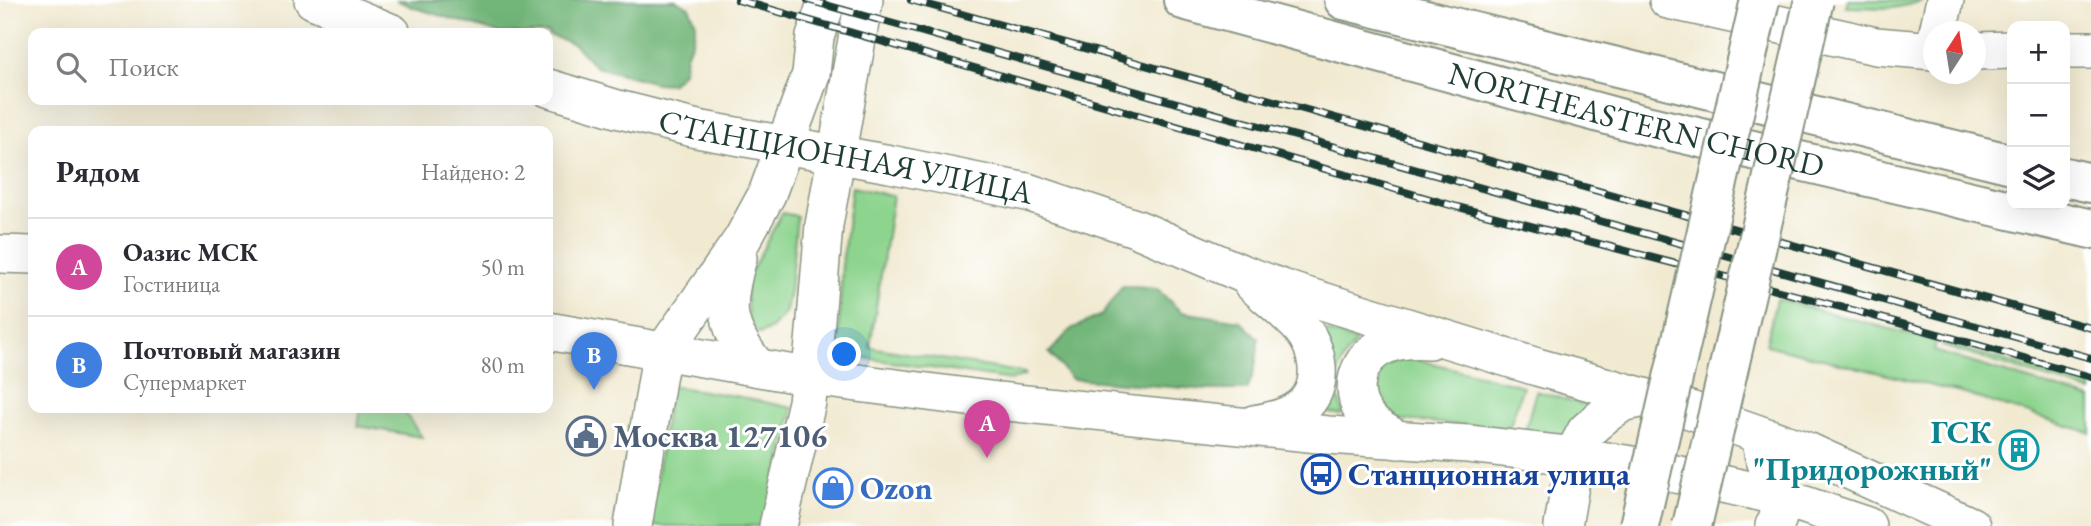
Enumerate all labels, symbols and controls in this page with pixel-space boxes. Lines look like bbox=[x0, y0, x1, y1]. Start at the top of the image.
north arrow bbox=[1923, 21, 1986, 84]
map controls bbox=[2007, 21, 2070, 210]
button: + bbox=[2007, 21, 2070, 84]
search box bbox=[28, 28, 553, 105]
icon: search bbox=[52, 48, 90, 86]
text: Поиск bbox=[108, 50, 179, 84]
street label: NORTHEASTERN CHORD bbox=[1444, 52, 1828, 187]
button: − bbox=[2007, 84, 2070, 147]
street label: СТАНЦИОННАЯ УЛИЦА bbox=[654, 99, 1037, 214]
button: layers bbox=[2007, 147, 2070, 210]
text: Рядом bbox=[56, 152, 140, 191]
text: Найдено: 2 bbox=[421, 157, 525, 187]
text: Оазис МСК bbox=[123, 235, 258, 269]
text: A bbox=[71, 252, 87, 282]
text: 50 m bbox=[480, 252, 525, 282]
text: Гостиница bbox=[123, 269, 220, 299]
pin: B bbox=[571, 332, 617, 390]
text: Почтовый магазин bbox=[123, 333, 341, 367]
your location bbox=[827, 337, 861, 371]
text: B bbox=[72, 350, 86, 380]
text: 80 m bbox=[480, 350, 525, 380]
text: Супермаркет bbox=[123, 367, 246, 397]
pin: A bbox=[964, 400, 1010, 458]
place label: ГСК "Придорожный" bbox=[1753, 411, 1992, 490]
public building icon: Москва 127106 bbox=[565, 415, 607, 457]
place label: Москва 127106 bbox=[613, 415, 827, 457]
building icon: ГСК "Придорожный" bbox=[1998, 429, 2040, 471]
bus stop icon: Станционная улица bbox=[1300, 453, 1342, 495]
place label: Станционная улица bbox=[1348, 453, 1631, 495]
shop icon: Ozon bbox=[812, 467, 854, 509]
place label: Ozon bbox=[860, 467, 933, 509]

